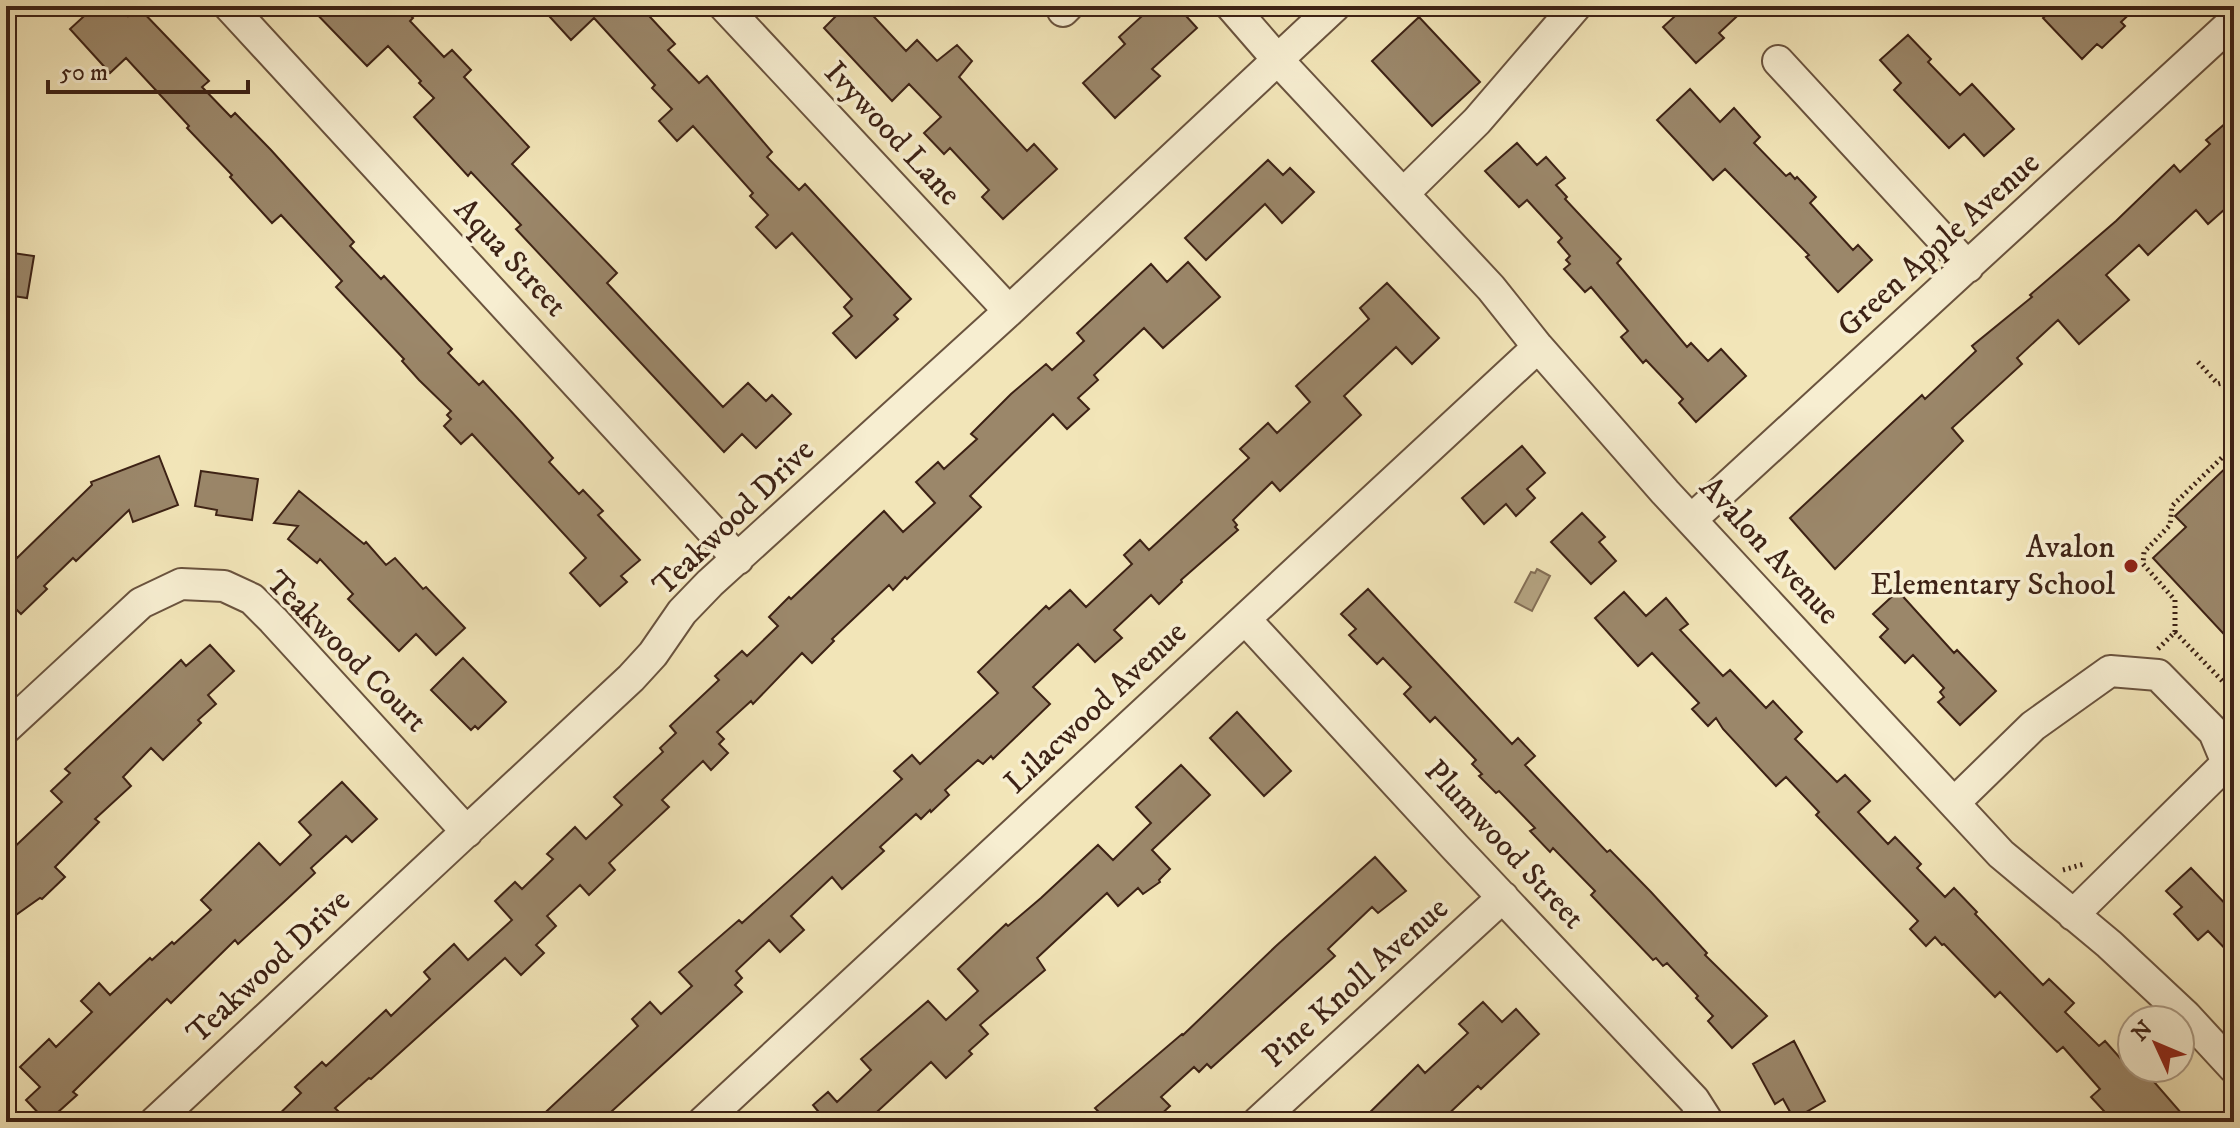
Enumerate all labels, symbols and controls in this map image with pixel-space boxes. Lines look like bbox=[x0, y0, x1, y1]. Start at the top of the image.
scale bar bbox=[48, 44, 248, 94]
street label: Ivywood Lane bbox=[815, 54, 969, 214]
text: 50 m bbox=[60, 58, 108, 88]
street label: Green Apple Avenue bbox=[1830, 144, 2048, 346]
street label: Aqua Street bbox=[445, 190, 575, 326]
street label: Teakwood Drive bbox=[645, 431, 823, 605]
street label: Avalon Avenue bbox=[1690, 468, 1848, 634]
place label: Avalon Elementary School bbox=[1870, 528, 2115, 605]
marker: Avalon Elementary School bbox=[2122, 557, 2140, 575]
street label: Teakwood Court bbox=[257, 563, 435, 741]
street label: Lilacwood Avenue bbox=[996, 613, 1196, 803]
street label: Plumwood Street bbox=[1415, 752, 1593, 938]
street label: Teakwood Drive bbox=[179, 881, 359, 1053]
street label: Pine Knoll Avenue bbox=[1255, 889, 1457, 1077]
north arrow bbox=[2116, 1004, 2196, 1084]
text: N bbox=[2127, 1015, 2159, 1047]

